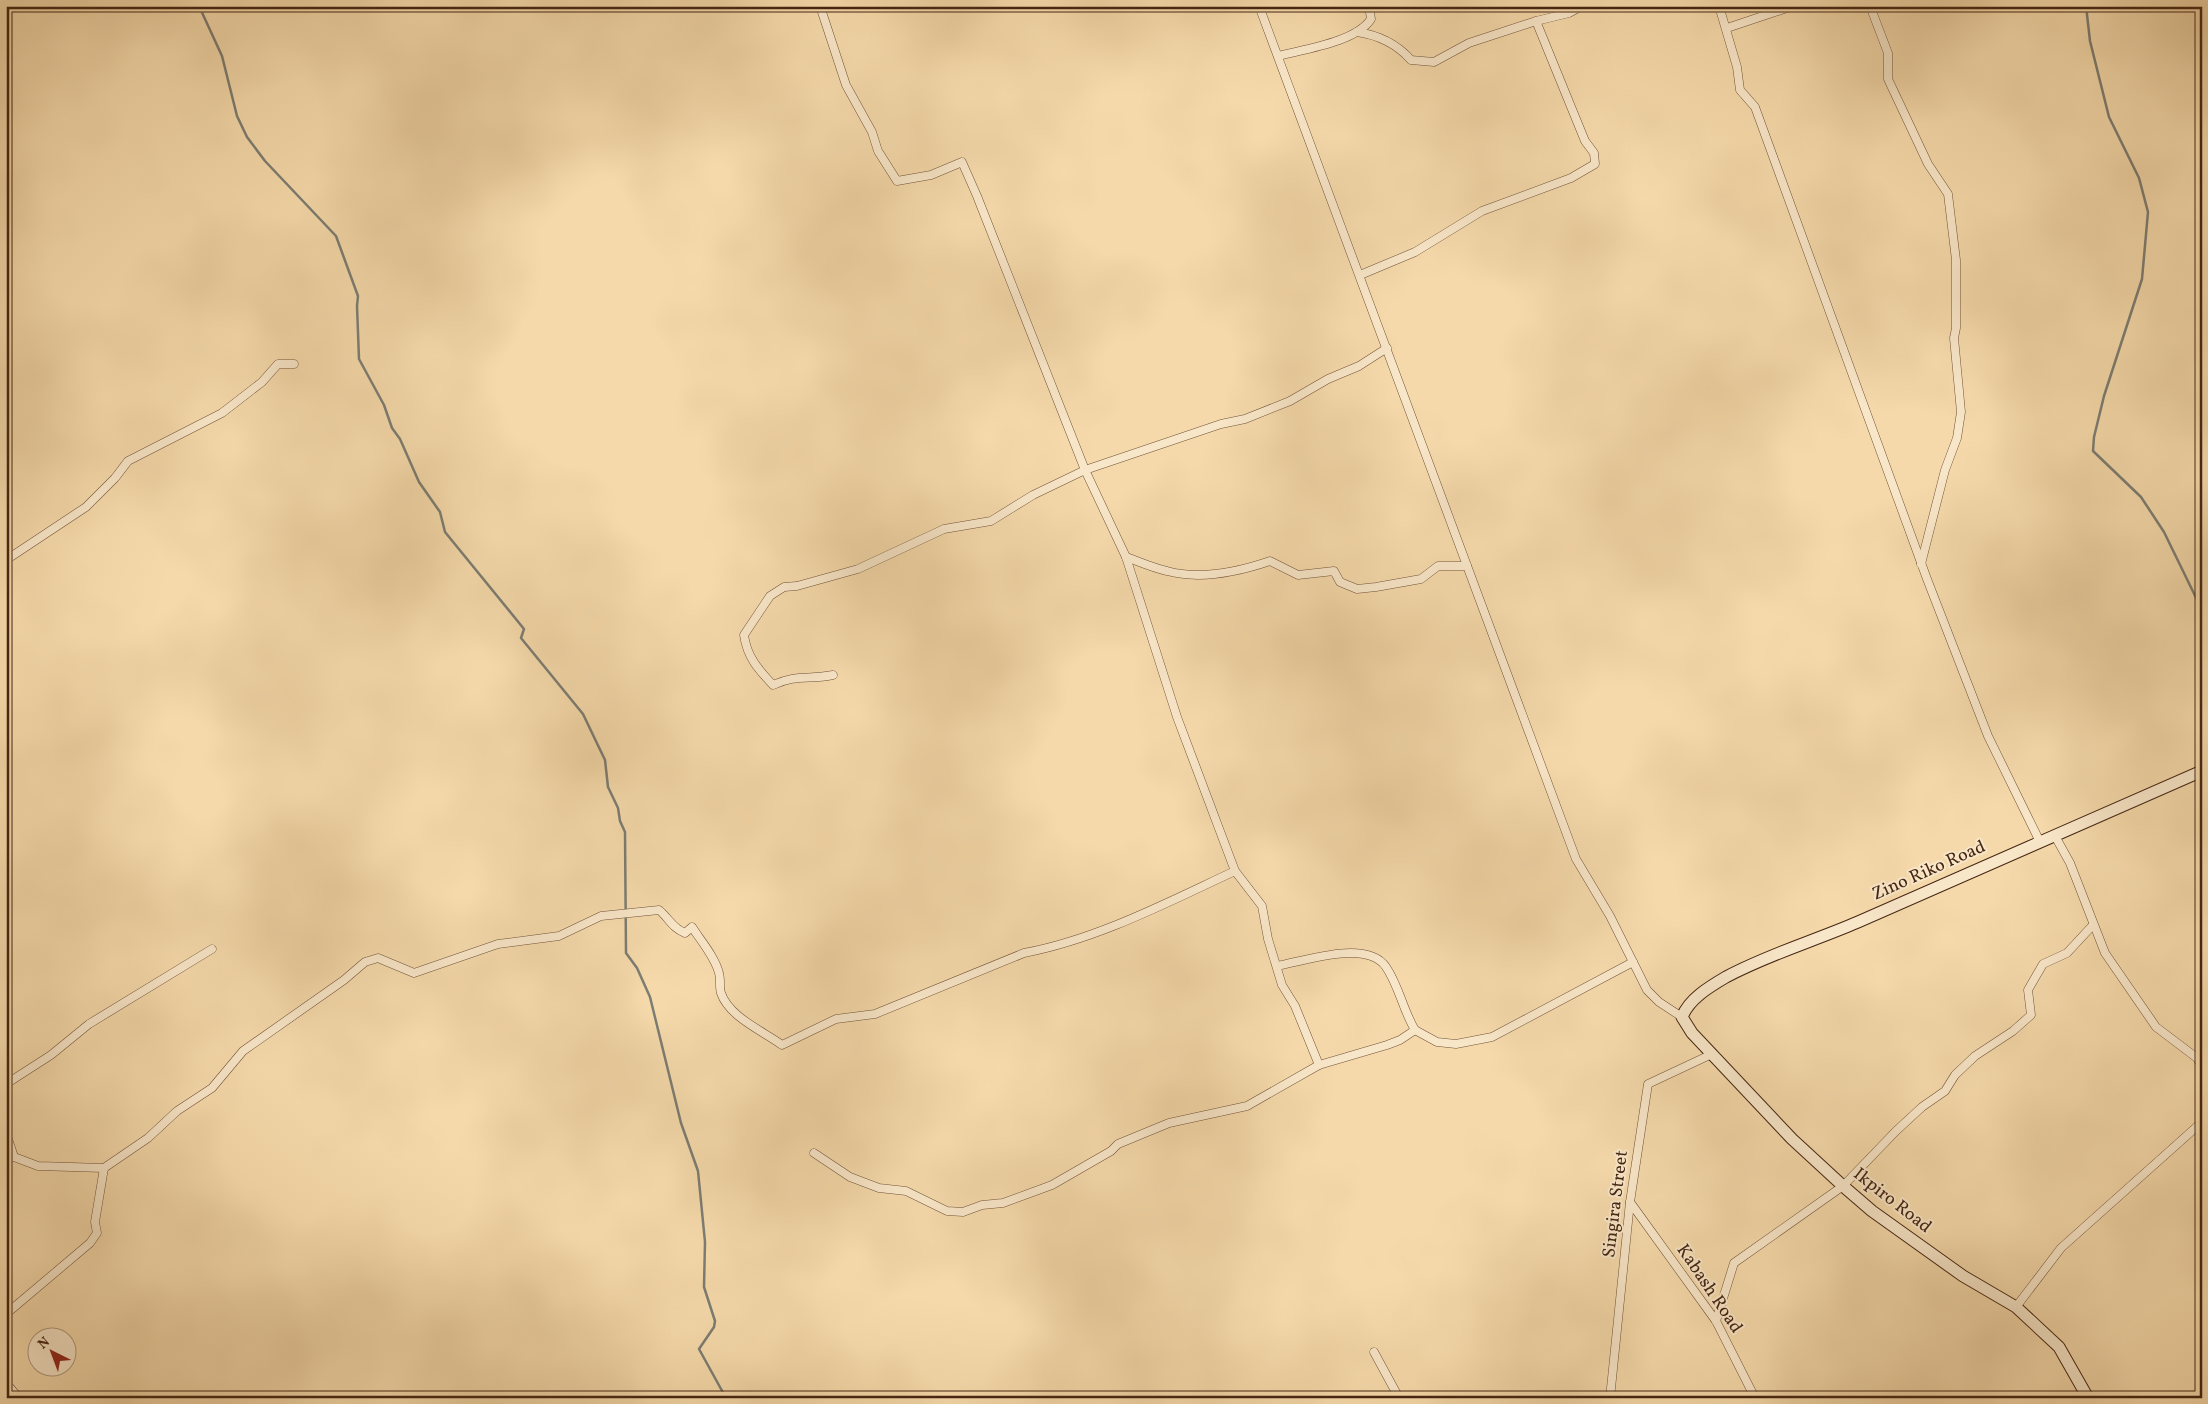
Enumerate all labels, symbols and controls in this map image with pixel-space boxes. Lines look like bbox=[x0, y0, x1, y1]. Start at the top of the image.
street label: Zino Riko Road bbox=[1868, 835, 1990, 907]
street label: Singira Street bbox=[1597, 1149, 1635, 1259]
street label: Ikpiro Road bbox=[1848, 1162, 1936, 1240]
street label: Kabash Road bbox=[1670, 1239, 1748, 1339]
north arrow bbox=[28, 1326, 78, 1376]
text: N bbox=[34, 1333, 54, 1354]

